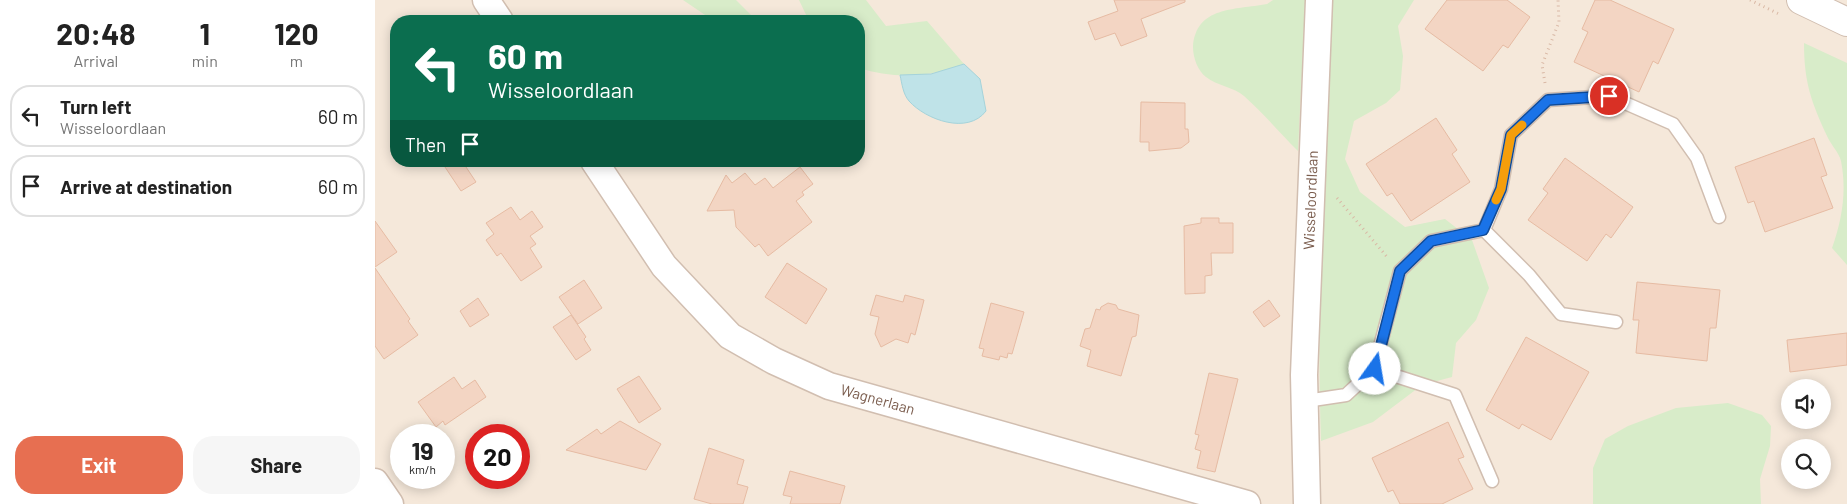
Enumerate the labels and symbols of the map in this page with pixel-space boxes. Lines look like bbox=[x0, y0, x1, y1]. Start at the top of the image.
pin bbox=[1588, 75, 1630, 117]
street label: Wisseloordlaan bbox=[1299, 150, 1321, 250]
position arrow bbox=[1348, 342, 1400, 394]
street label: Wagnerlaan bbox=[839, 380, 917, 418]
speed limit sign: 20 bbox=[465, 424, 530, 489]

